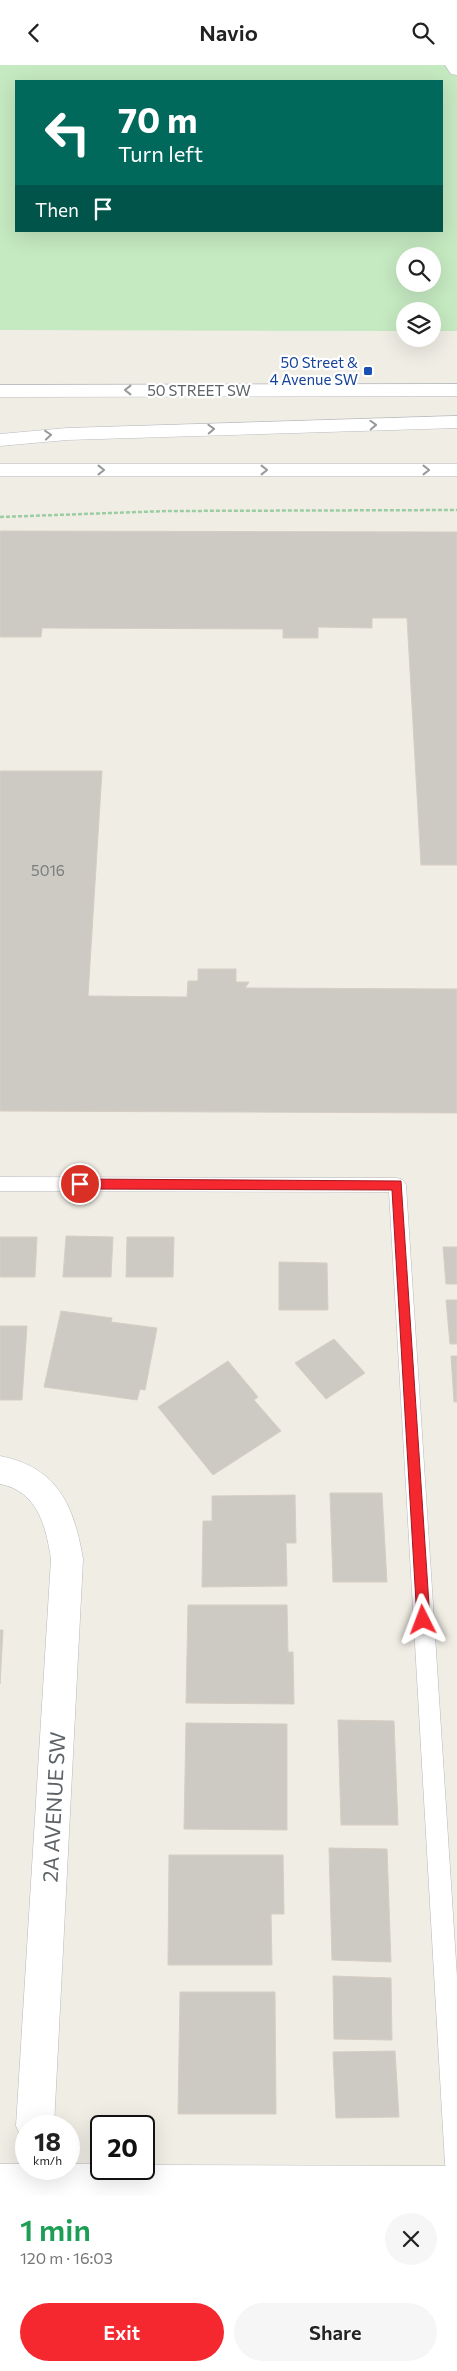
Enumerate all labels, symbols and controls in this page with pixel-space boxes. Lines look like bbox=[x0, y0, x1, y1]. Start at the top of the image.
icon: back bbox=[20, 19, 48, 47]
text: Navio bbox=[199, 19, 258, 46]
icon: search bbox=[409, 19, 437, 47]
text: 70 m bbox=[118, 97, 198, 140]
icon: left bbox=[35, 100, 100, 165]
text: Turn left bbox=[118, 140, 203, 167]
icon: arrive bbox=[89, 195, 117, 223]
text: Then bbox=[35, 198, 79, 221]
map controls bbox=[396, 247, 441, 347]
button: search bbox=[396, 247, 441, 292]
button: layers bbox=[396, 302, 441, 347]
place label: 50 Street & 4 Avenue SW bbox=[269, 353, 358, 388]
marker: 50 Street & 4 Avenue SW bbox=[362, 365, 374, 377]
street label: 50 STREET SW bbox=[147, 381, 251, 399]
one-way arrow bbox=[124, 385, 132, 395]
one-way arrow bbox=[370, 420, 378, 430]
one-way arrow bbox=[208, 424, 215, 434]
one-way arrow bbox=[45, 430, 53, 441]
one-way arrow bbox=[98, 465, 105, 475]
one-way arrow bbox=[260, 465, 268, 475]
one-way arrow bbox=[422, 465, 430, 475]
house number: 5016 bbox=[31, 861, 65, 879]
pin bbox=[59, 1163, 101, 1205]
icon: arrive bbox=[66, 1170, 94, 1198]
position arrow bbox=[396, 1593, 448, 1645]
street label: 2A AVENUE SW bbox=[37, 1731, 69, 1883]
speed limit sign: 20 bbox=[90, 2115, 155, 2180]
text: 18 bbox=[34, 2126, 61, 2156]
text: km/h bbox=[33, 2153, 62, 2167]
text: 1 min bbox=[20, 2210, 91, 2247]
button: close bbox=[385, 2213, 437, 2265]
text: 120 m · 16:03 bbox=[20, 2248, 113, 2267]
button: Exit bbox=[20, 2303, 224, 2361]
button: Share bbox=[234, 2303, 437, 2361]

